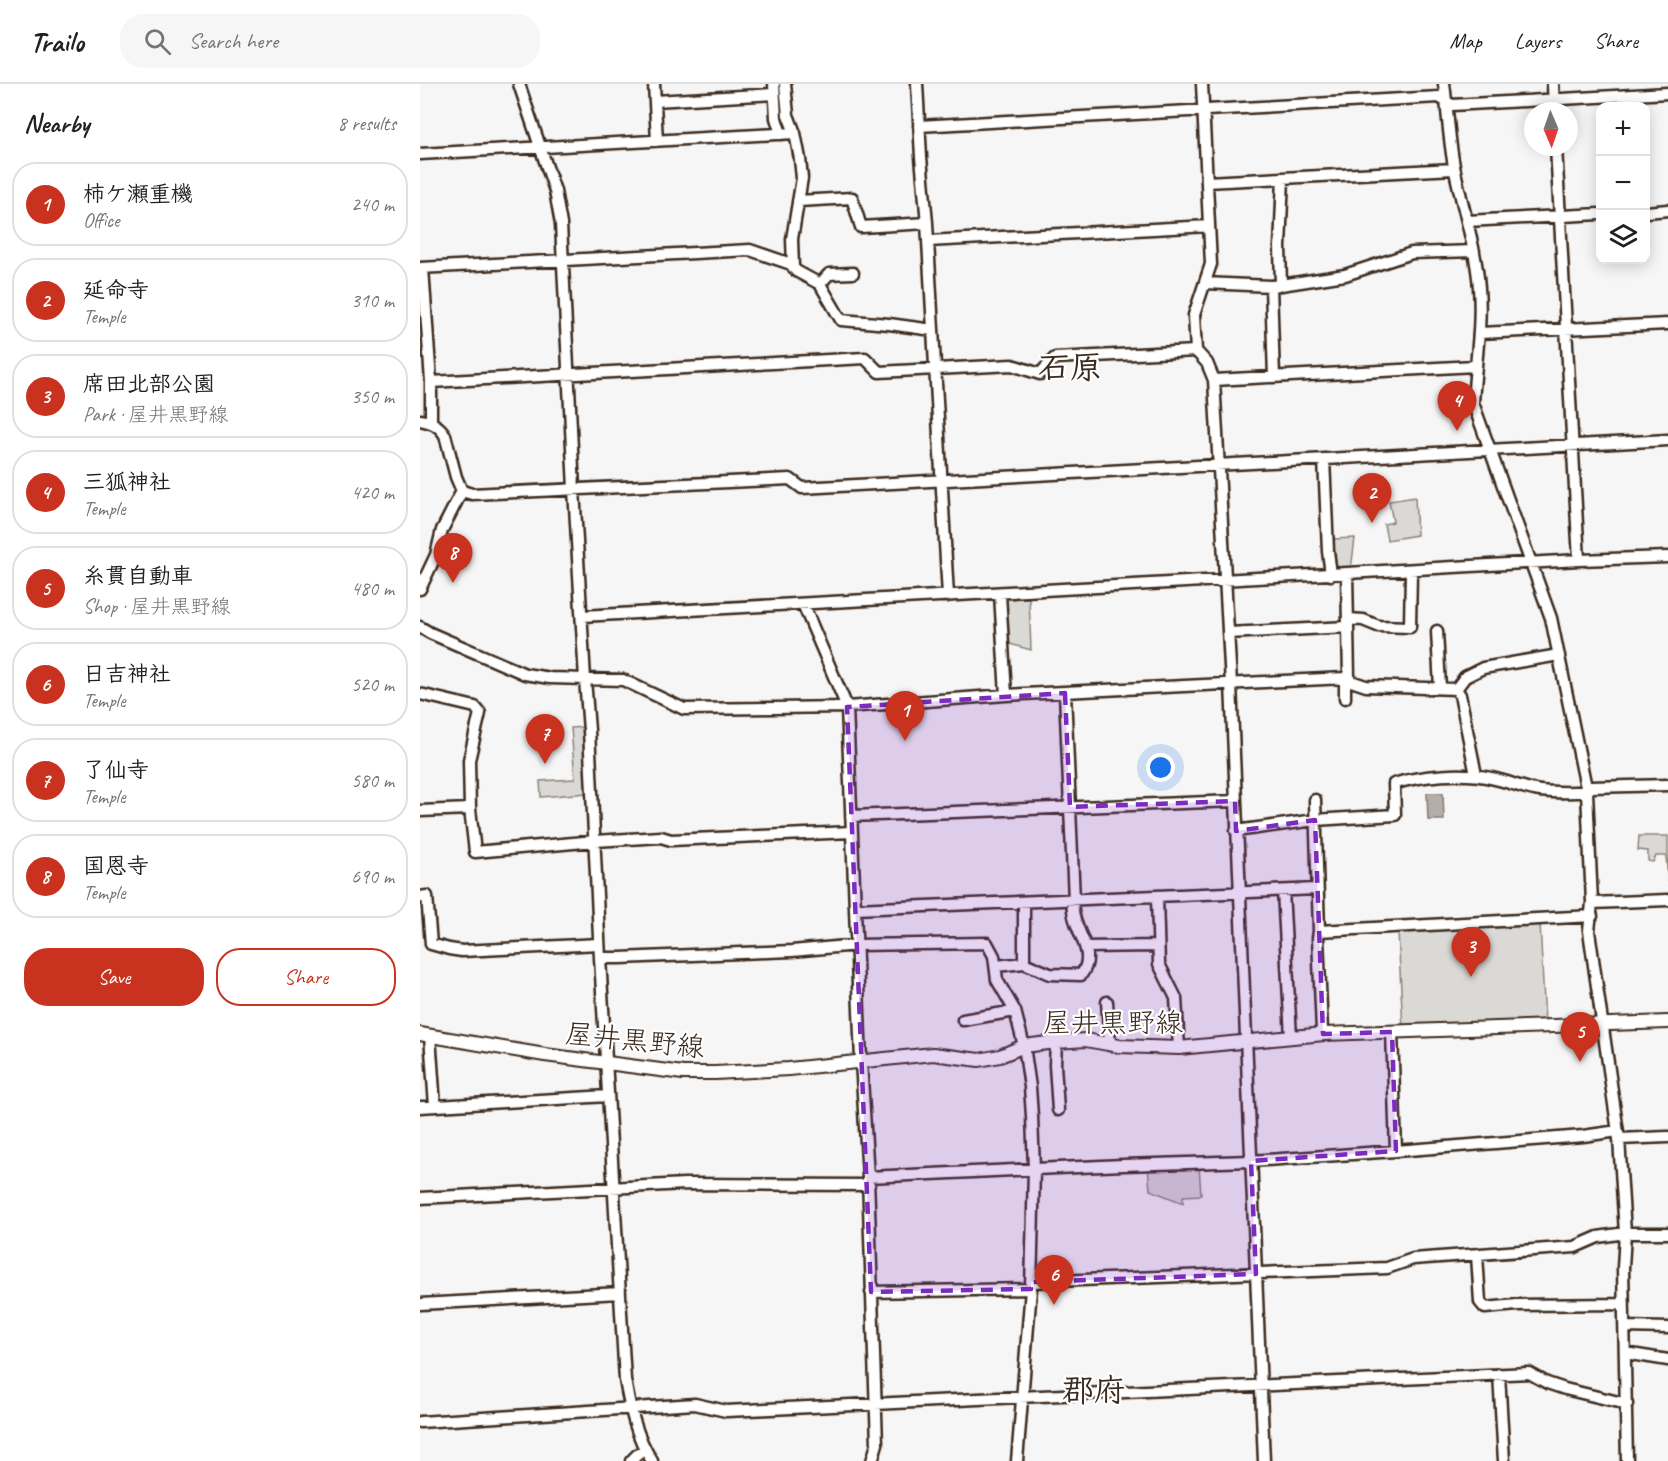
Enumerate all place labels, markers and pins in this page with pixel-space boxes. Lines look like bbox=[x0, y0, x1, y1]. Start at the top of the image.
pin: 4 bbox=[1438, 382, 1476, 431]
pin: 2 bbox=[1352, 474, 1392, 523]
pin: 8 bbox=[434, 534, 472, 583]
pin: 1 bbox=[886, 692, 924, 741]
pin: 7 bbox=[526, 714, 564, 764]
pin: 3 bbox=[1452, 928, 1490, 977]
pin: 5 bbox=[1560, 1012, 1600, 1062]
pin: 6 bbox=[1034, 1256, 1074, 1305]

